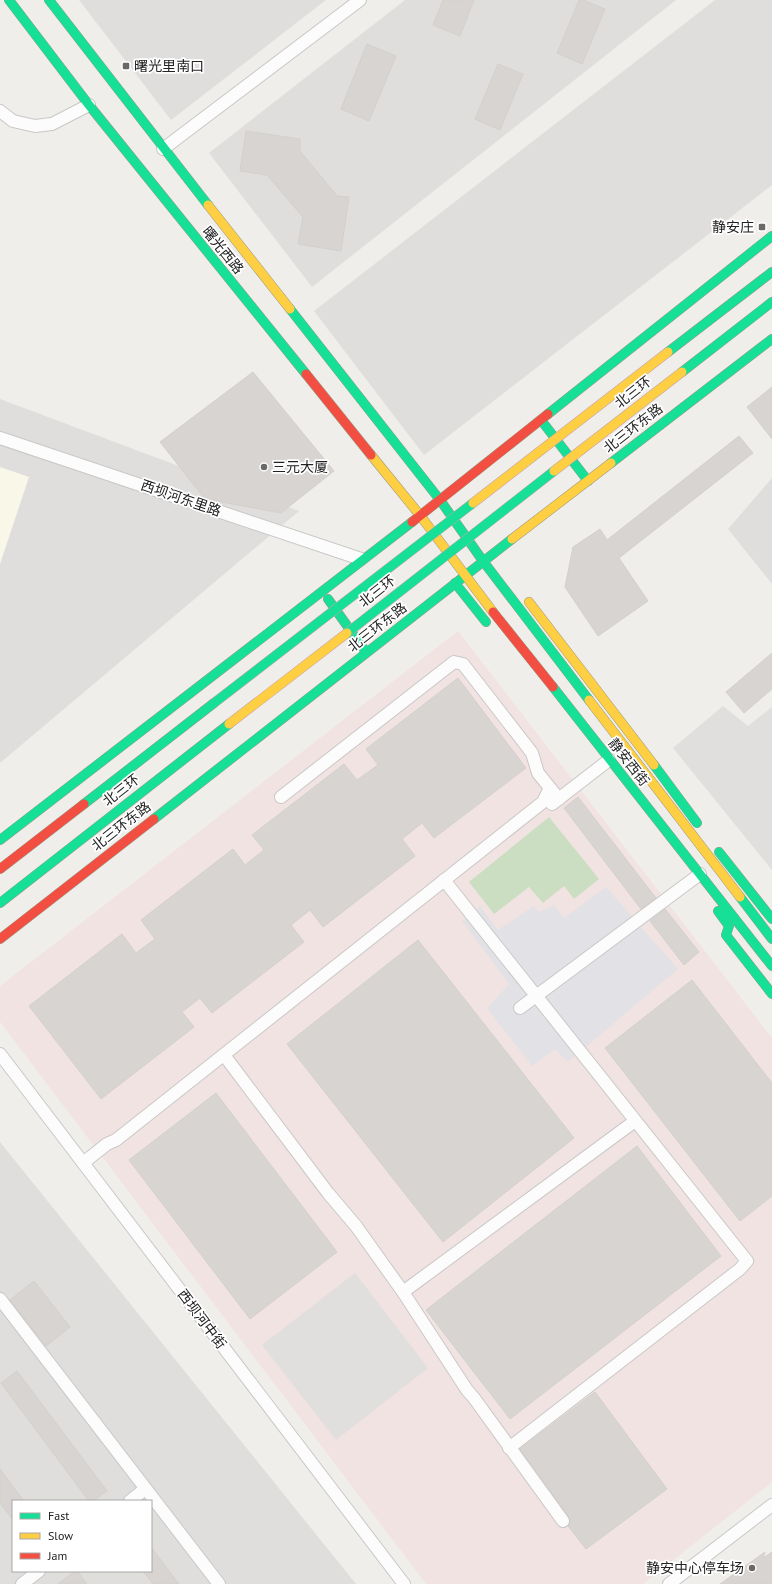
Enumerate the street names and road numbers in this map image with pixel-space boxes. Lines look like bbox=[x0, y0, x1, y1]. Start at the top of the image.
street label: 曙光西路 bbox=[198, 223, 248, 277]
street label: 北三环 bbox=[611, 372, 655, 412]
street label: 北三环东路 bbox=[600, 399, 666, 457]
street label: 西坝河东里路 bbox=[138, 476, 224, 520]
street label: 北三环 bbox=[355, 571, 399, 611]
street label: 北三环东路 bbox=[344, 598, 410, 656]
street label: 静安西街 bbox=[605, 734, 653, 790]
street label: 北三环 bbox=[99, 770, 143, 810]
street label: 北三环东路 bbox=[88, 797, 154, 855]
street label: 西坝河中街 bbox=[174, 1286, 230, 1352]

